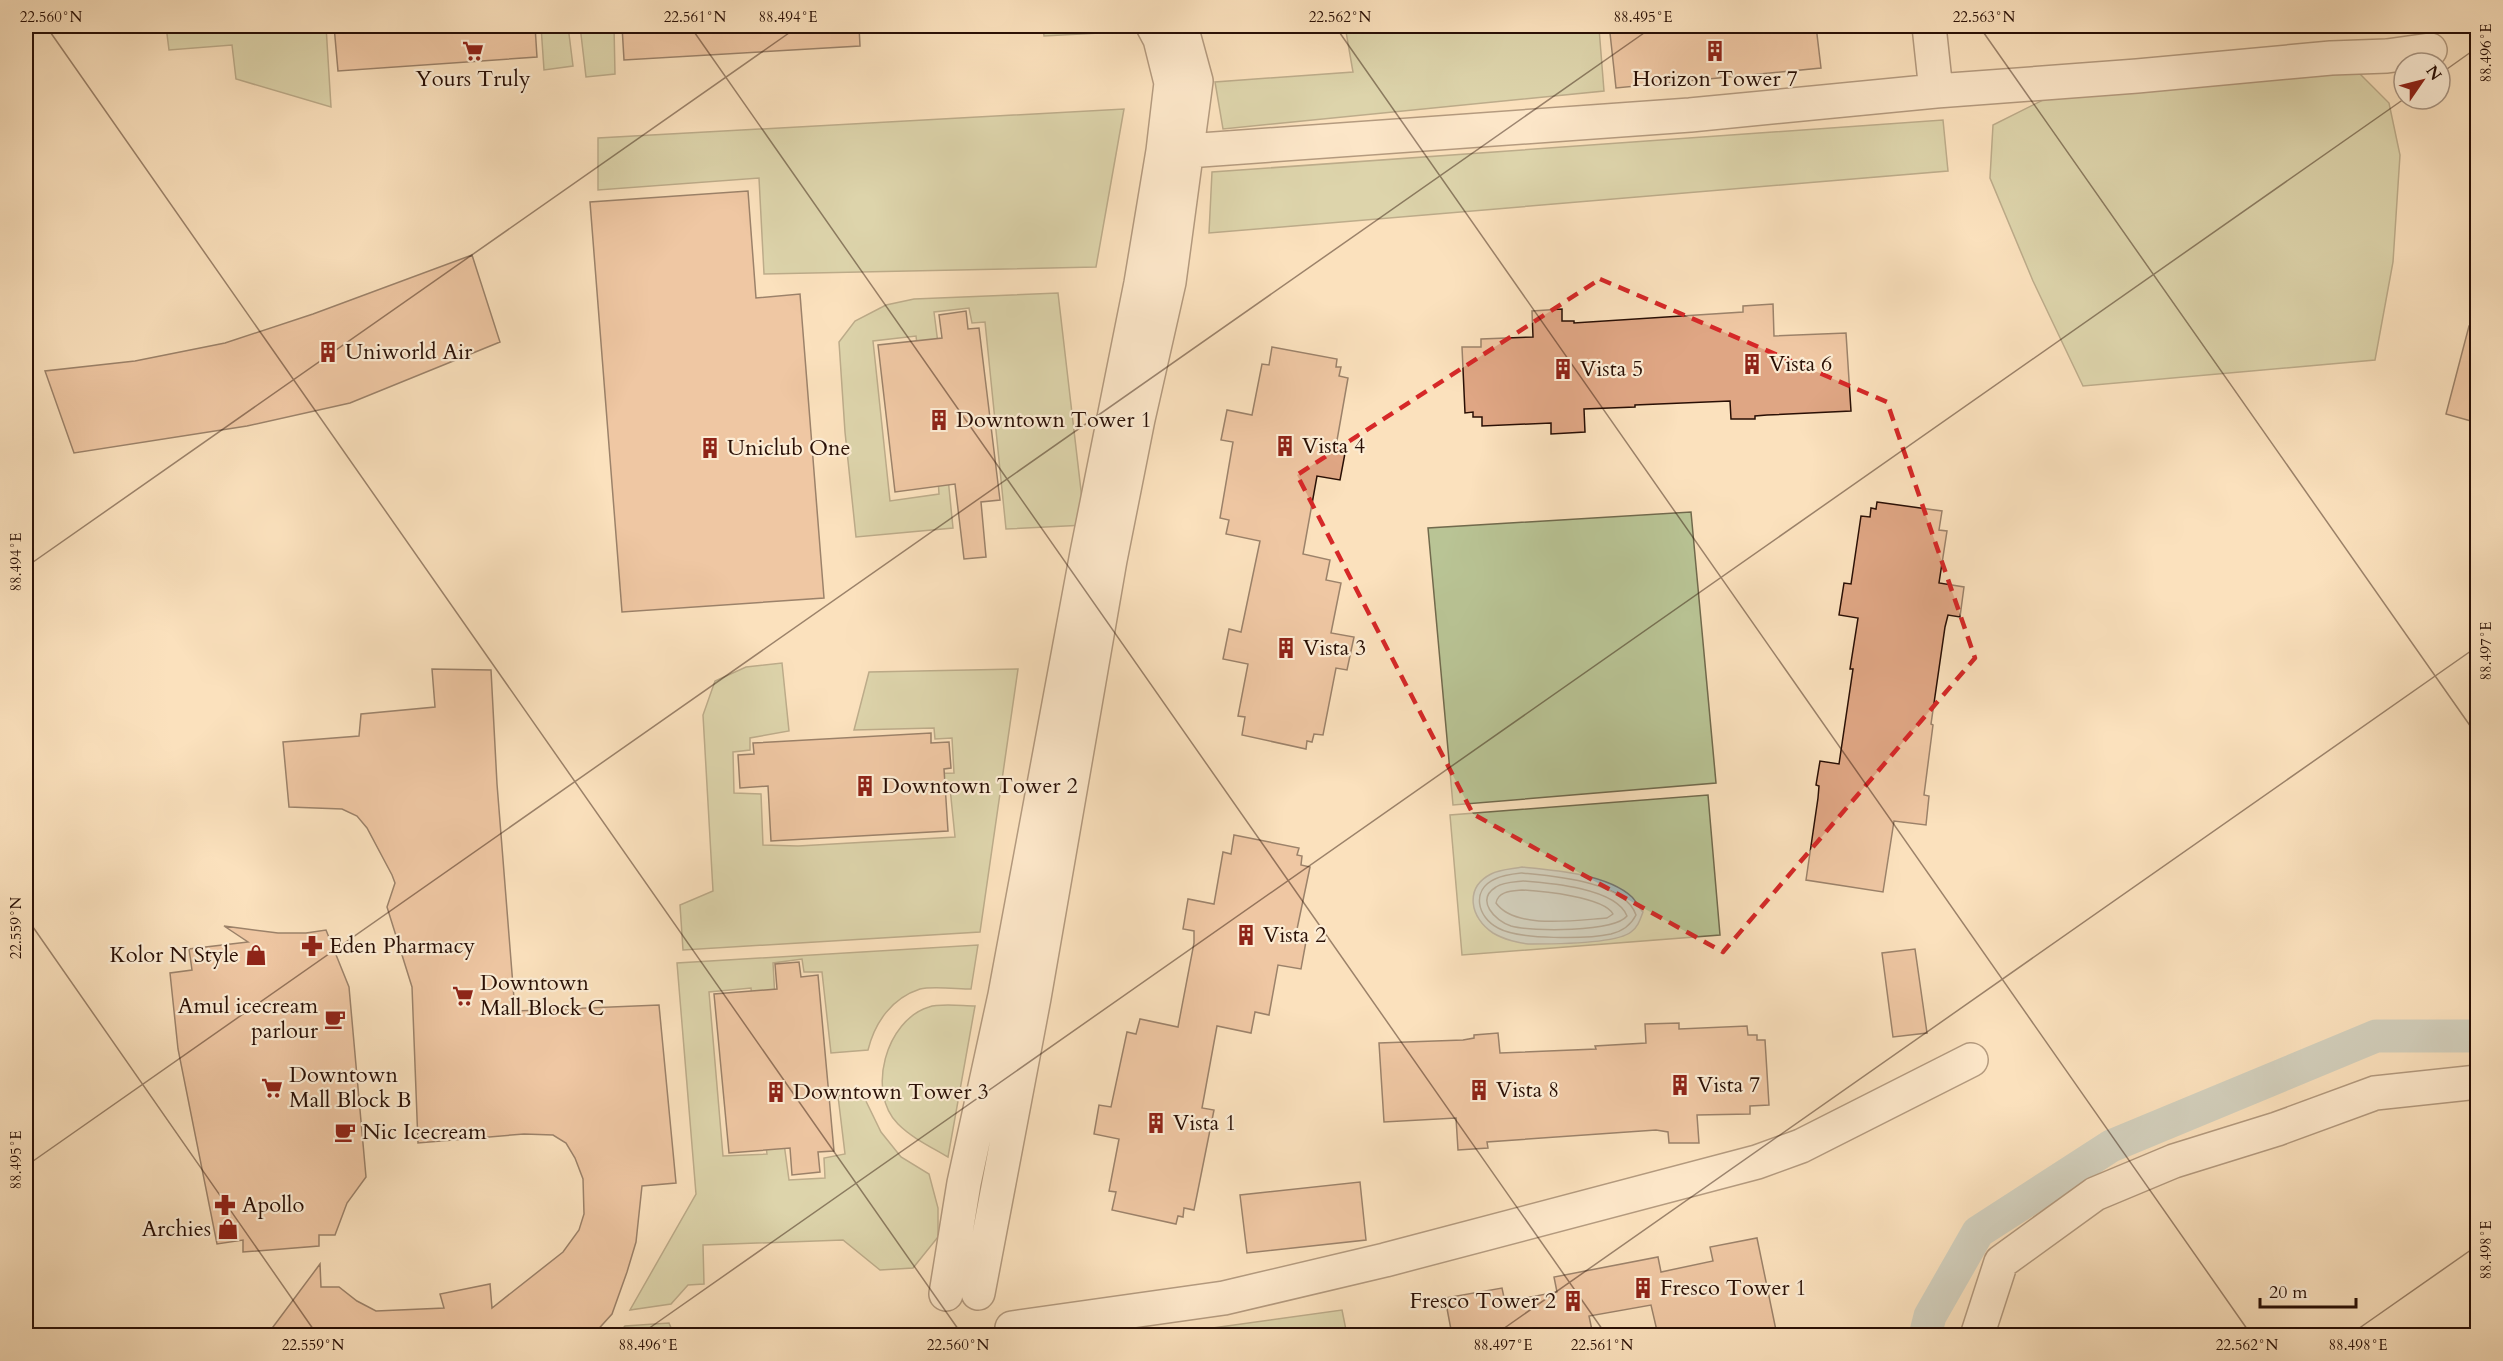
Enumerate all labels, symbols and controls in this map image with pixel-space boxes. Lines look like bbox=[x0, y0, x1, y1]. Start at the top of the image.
text: 22.560°N bbox=[20, 7, 83, 27]
text: 22.561°N bbox=[664, 7, 727, 27]
text: 88.494°E bbox=[758, 7, 818, 27]
text: 22.562°N bbox=[1309, 7, 1372, 27]
text: 88.495°E bbox=[1613, 7, 1673, 27]
text: 22.563°N bbox=[1953, 7, 2016, 27]
text: 88.496°E bbox=[2476, 23, 2496, 83]
supermarket icon: Yours Truly bbox=[461, 39, 485, 63]
building icon: Horizon Tower 7 bbox=[1703, 39, 1727, 63]
north arrow bbox=[2392, 51, 2452, 111]
text: N bbox=[2420, 61, 2447, 85]
place label: Yours Truly bbox=[415, 64, 531, 94]
place label: Horizon Tower 7 bbox=[1632, 64, 1798, 94]
place label: Uniworld Air bbox=[345, 337, 473, 367]
building icon: Uniworld Air bbox=[316, 340, 340, 364]
place label: Vista 6 bbox=[1769, 349, 1832, 379]
building icon: Vista 6 bbox=[1740, 352, 1764, 376]
place label: Vista 5 bbox=[1580, 354, 1643, 384]
building icon: Vista 5 bbox=[1551, 357, 1575, 381]
place label: Downtown Tower 1 bbox=[956, 405, 1152, 435]
building icon: Downtown Tower 1 bbox=[927, 408, 951, 432]
place label: Vista 4 bbox=[1302, 431, 1365, 461]
place label: Uniclub One bbox=[727, 433, 851, 463]
building icon: Vista 4 bbox=[1273, 434, 1297, 458]
building icon: Uniclub One bbox=[698, 436, 722, 460]
text: 88.494°E bbox=[6, 532, 26, 592]
text: 88.497°E bbox=[2476, 621, 2496, 681]
place label: Vista 3 bbox=[1303, 633, 1366, 663]
building icon: Vista 3 bbox=[1274, 636, 1298, 660]
place label: Downtown Tower 2 bbox=[882, 771, 1078, 801]
building icon: Downtown Tower 2 bbox=[853, 774, 877, 798]
text: 22.559°N bbox=[6, 896, 26, 959]
place label: Vista 2 bbox=[1263, 920, 1326, 950]
building icon: Vista 2 bbox=[1234, 923, 1258, 947]
place label: Eden Pharmacy bbox=[329, 931, 475, 961]
pharmacy icon: Eden Pharmacy bbox=[300, 934, 324, 958]
place label: Kolor N Style bbox=[109, 940, 239, 970]
shop icon: Kolor N Style bbox=[244, 943, 268, 967]
place label: Downtown Mall Block C bbox=[480, 968, 604, 1023]
supermarket icon: Downtown Mall Block C bbox=[451, 984, 475, 1008]
place label: Amul icecream parlour bbox=[178, 991, 319, 1046]
cafe icon: Amul icecream parlour bbox=[323, 1007, 347, 1031]
place label: Downtown Mall Block B bbox=[289, 1060, 411, 1115]
place label: Vista 7 bbox=[1697, 1070, 1760, 1100]
building icon: Vista 7 bbox=[1668, 1073, 1692, 1097]
place label: Vista 8 bbox=[1496, 1075, 1559, 1105]
supermarket icon: Downtown Mall Block B bbox=[260, 1076, 284, 1100]
place label: Downtown Tower 3 bbox=[793, 1077, 989, 1107]
building icon: Vista 8 bbox=[1467, 1078, 1491, 1102]
building icon: Downtown Tower 3 bbox=[764, 1080, 788, 1104]
place label: Vista 1 bbox=[1173, 1108, 1236, 1138]
building icon: Vista 1 bbox=[1144, 1111, 1168, 1135]
place label: Nic Icecream bbox=[362, 1117, 487, 1147]
cafe icon: Nic Icecream bbox=[333, 1120, 357, 1144]
text: 88.495°E bbox=[6, 1130, 26, 1190]
place label: Apollo bbox=[242, 1190, 304, 1220]
pharmacy icon: Apollo bbox=[213, 1193, 237, 1217]
place label: Archies bbox=[142, 1214, 211, 1244]
shop icon: Archies bbox=[216, 1217, 240, 1241]
text: 88.498°E bbox=[2476, 1220, 2496, 1280]
scale bar bbox=[2260, 1271, 2356, 1309]
place label: Fresco Tower 1 bbox=[1660, 1273, 1807, 1303]
building icon: Fresco Tower 1 bbox=[1631, 1276, 1655, 1300]
text: 20 m bbox=[2269, 1280, 2308, 1305]
place label: Fresco Tower 2 bbox=[1409, 1286, 1556, 1316]
building icon: Fresco Tower 2 bbox=[1561, 1289, 1585, 1313]
text: 22.559°N bbox=[282, 1335, 345, 1355]
text: 88.496°E bbox=[618, 1335, 678, 1355]
text: 22.560°N bbox=[927, 1335, 990, 1355]
text: 88.497°E bbox=[1473, 1335, 1533, 1355]
text: 22.561°N bbox=[1571, 1335, 1634, 1355]
text: 22.562°N bbox=[2216, 1335, 2279, 1355]
text: 88.498°E bbox=[2328, 1335, 2388, 1355]

